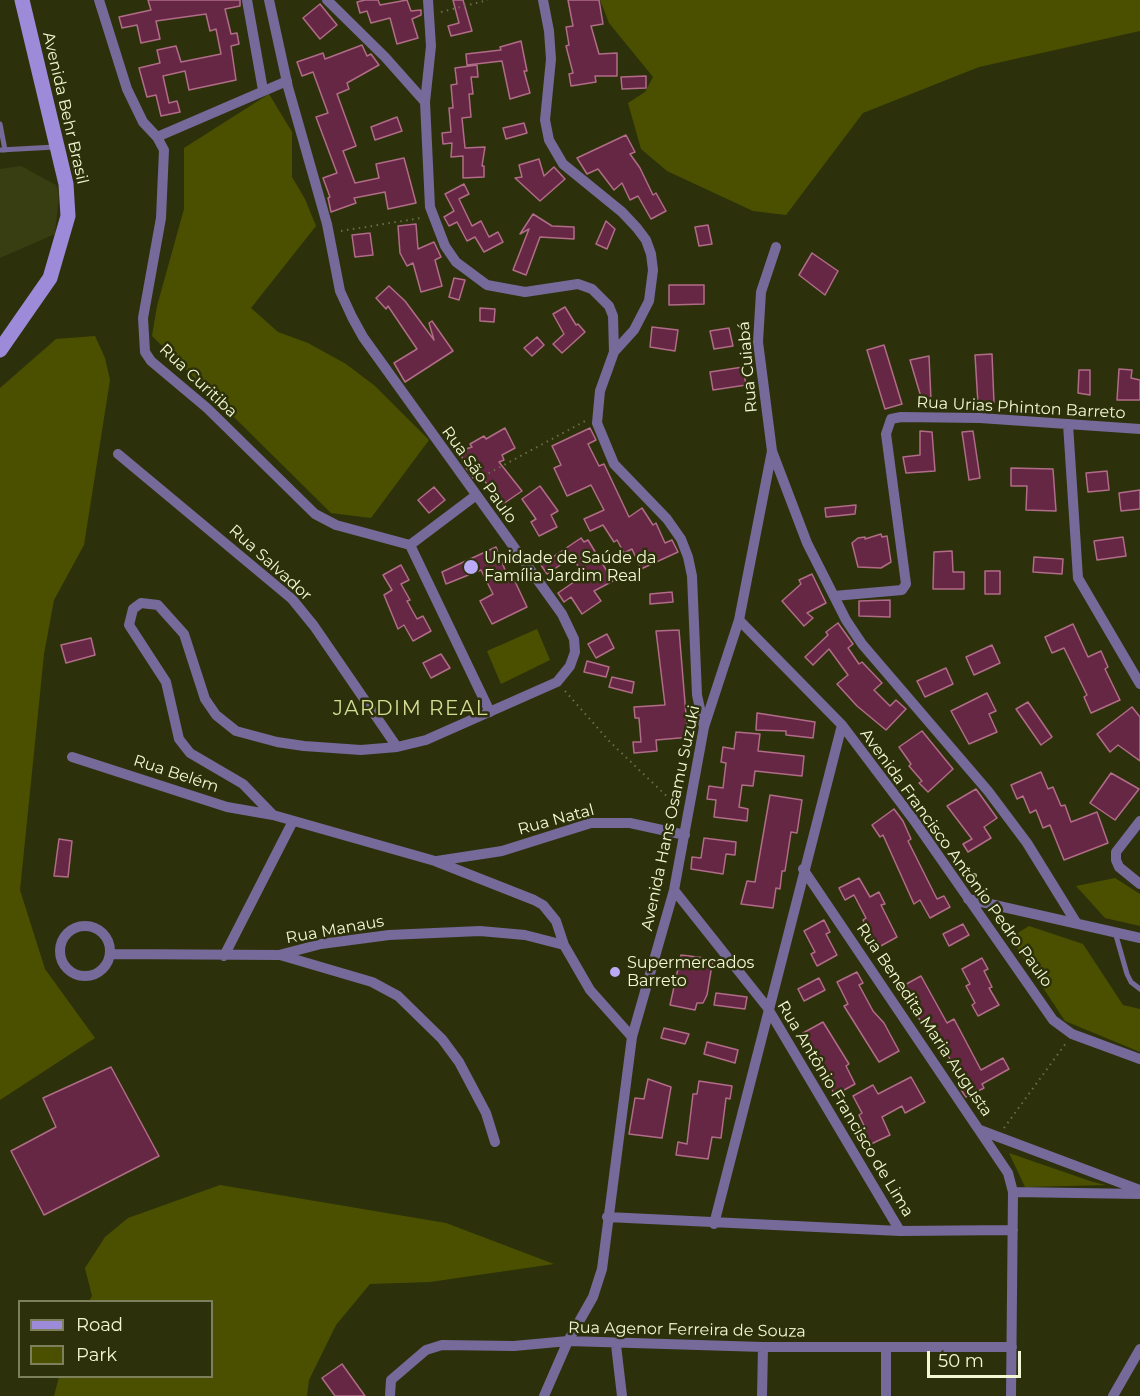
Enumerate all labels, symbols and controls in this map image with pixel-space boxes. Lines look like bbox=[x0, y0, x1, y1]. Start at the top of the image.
street label: Avenida Behr Brasil bbox=[38, 30, 92, 186]
street label: Rua Cuiabá bbox=[734, 320, 762, 414]
street label: Rua Curitiba bbox=[155, 340, 241, 422]
street label: Rua Urias Phinton Barreto bbox=[916, 393, 1126, 423]
street label: Rua São Paulo bbox=[437, 423, 521, 527]
street label: Rua Salvador bbox=[225, 521, 315, 605]
place label: Unidade de Saúde da Família Jardim Real bbox=[484, 548, 657, 586]
marker: Unidade de Saúde da Família Jardim Real bbox=[462, 558, 480, 576]
district label: JARDIM REAL bbox=[333, 697, 489, 721]
street label: Avenida Hans Osamu Suzuki bbox=[638, 704, 704, 932]
street label: Avenida Francisco Antônio Pedro Paulo bbox=[856, 725, 1056, 991]
street label: Rua Belém bbox=[131, 751, 221, 797]
street label: Rua Natal bbox=[516, 801, 596, 839]
street label: Rua Manaus bbox=[284, 912, 386, 948]
street label: Rua Benedita Maria Augusta bbox=[852, 920, 996, 1120]
place label: Supermercados Barreto bbox=[627, 953, 754, 991]
marker: Supermercados Barreto bbox=[608, 965, 622, 979]
street label: Rua Antônio Francisco de Lima bbox=[773, 997, 917, 1221]
legend bbox=[18, 1300, 213, 1378]
text: Road bbox=[76, 1314, 123, 1336]
street label: Rua Agenor Ferreira de Souza bbox=[568, 1318, 806, 1342]
scale bar bbox=[930, 1339, 1024, 1377]
text: Park bbox=[76, 1344, 117, 1366]
text: 50 m bbox=[938, 1350, 984, 1372]

